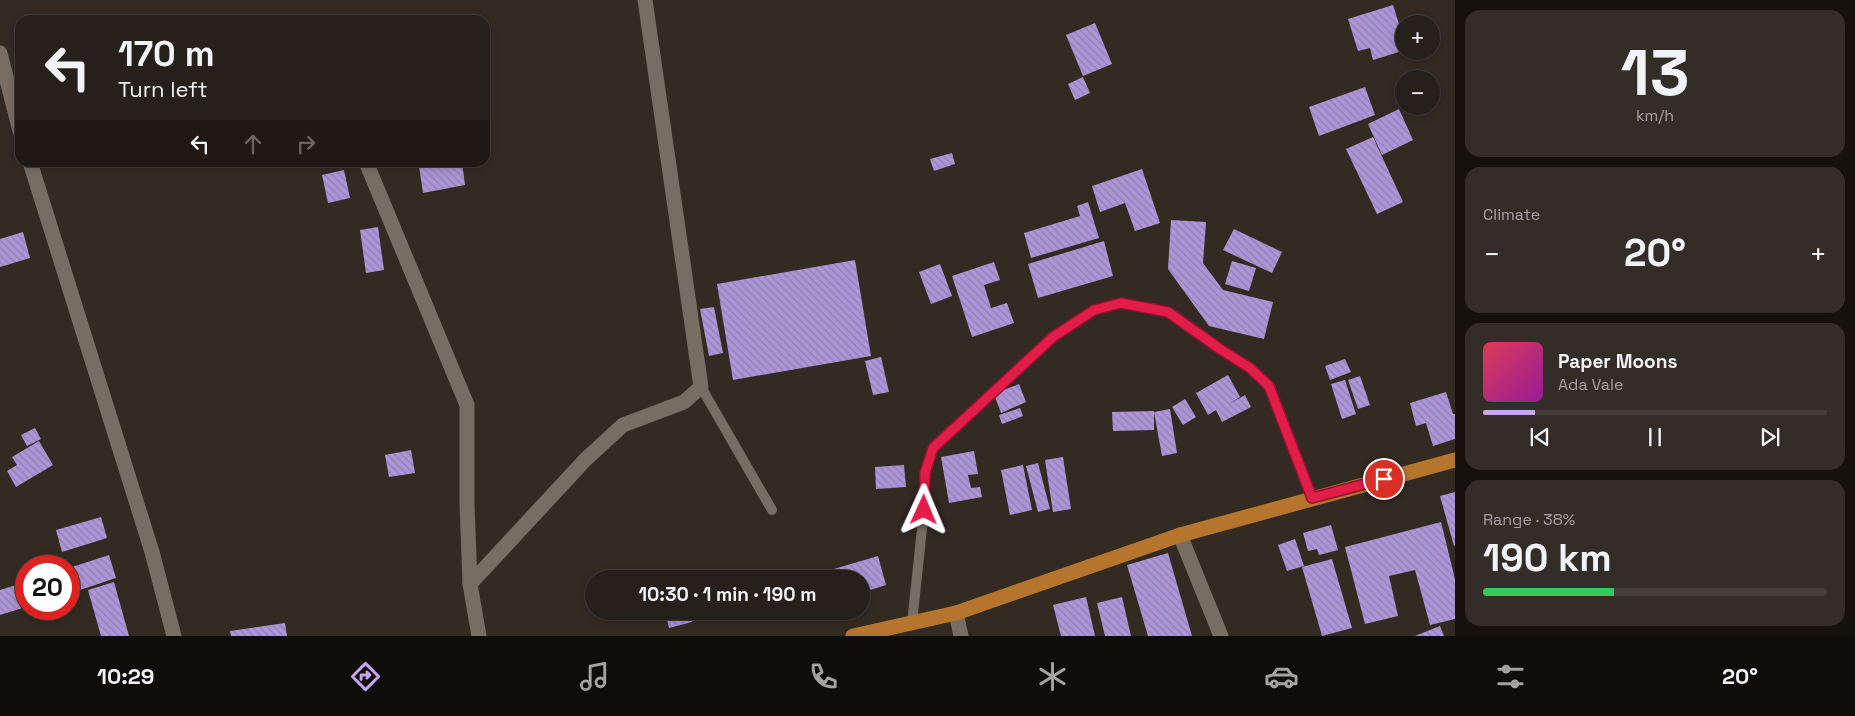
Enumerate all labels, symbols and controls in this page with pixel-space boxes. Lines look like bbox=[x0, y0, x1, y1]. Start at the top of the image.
map controls bbox=[1395, 15, 1440, 115]
button: + bbox=[1395, 15, 1440, 60]
text: 13 bbox=[1621, 31, 1689, 114]
text: 170 m bbox=[118, 32, 215, 76]
icon: left bbox=[35, 35, 100, 100]
button: − bbox=[1395, 70, 1440, 115]
text: Turn left bbox=[118, 75, 208, 103]
text: km/h bbox=[1636, 105, 1674, 126]
icon: left bbox=[186, 130, 214, 158]
icon: ahead bbox=[239, 130, 267, 158]
icon: right bbox=[292, 130, 320, 158]
text: Climate bbox=[1483, 204, 1540, 225]
text: 20° bbox=[1624, 229, 1686, 277]
text: − bbox=[1483, 236, 1500, 272]
text: + bbox=[1810, 236, 1827, 272]
text: Paper Moons bbox=[1558, 349, 1677, 374]
text: Ada Vale bbox=[1558, 374, 1623, 395]
icon: previous bbox=[1526, 423, 1554, 451]
icon: pause bbox=[1641, 423, 1669, 451]
icon: next bbox=[1756, 423, 1784, 451]
pin bbox=[1363, 458, 1405, 500]
icon: arrive bbox=[1370, 465, 1398, 493]
position arrow bbox=[897, 483, 949, 535]
text: Range · 38% bbox=[1483, 509, 1575, 530]
text: 190 km bbox=[1483, 534, 1612, 582]
speed limit sign: 20 bbox=[15, 555, 80, 620]
text: 10:30 · 1 min · 190 m bbox=[638, 582, 817, 607]
icon: directions bbox=[348, 659, 383, 694]
icon: music bbox=[577, 659, 612, 694]
icon: phone bbox=[806, 659, 841, 694]
icon: climate bbox=[1035, 659, 1070, 694]
icon: car bbox=[1264, 659, 1299, 694]
icon: filters bbox=[1493, 659, 1528, 694]
text: 10:29 bbox=[97, 662, 154, 690]
text: 20° bbox=[1722, 662, 1758, 690]

